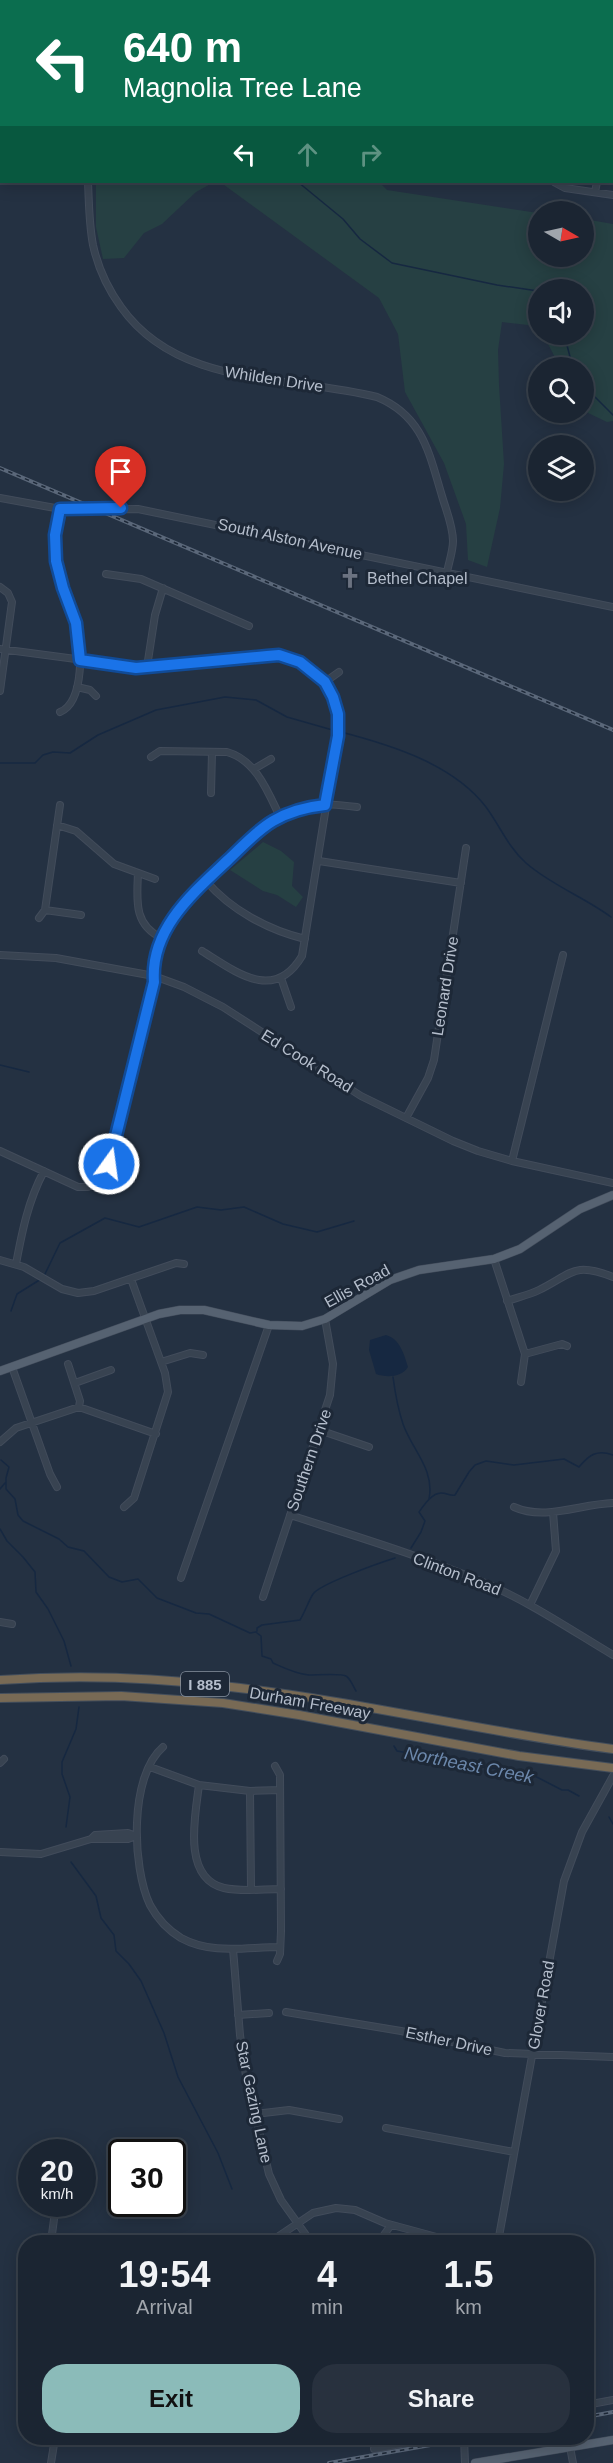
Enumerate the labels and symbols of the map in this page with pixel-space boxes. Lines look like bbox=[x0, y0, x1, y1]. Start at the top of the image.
north arrow bbox=[528, 201, 594, 267]
street label: Whilden Drive bbox=[223, 363, 325, 395]
pin bbox=[95, 446, 146, 508]
street label: South Alston Avenue bbox=[216, 515, 364, 563]
church icon: Bethel Chapel bbox=[338, 566, 362, 590]
place label: Bethel Chapel bbox=[367, 570, 468, 587]
street label: Leonard Drive bbox=[429, 935, 461, 1037]
street label: Ed Cook Road bbox=[258, 1026, 356, 1096]
position arrow bbox=[77, 1132, 141, 1196]
street label: Ellis Road bbox=[321, 1261, 393, 1311]
street label: Southern Drive bbox=[284, 1407, 334, 1513]
street label: Clinton Road bbox=[411, 1549, 503, 1599]
road number: I 885 bbox=[181, 1672, 229, 1696]
street label: Durham Freeway bbox=[248, 1684, 372, 1722]
water label: Northeast Creek bbox=[403, 1743, 536, 1788]
street label: Glover Road bbox=[525, 1959, 557, 2051]
street label: Esther Drive bbox=[404, 2024, 494, 2058]
street label: Star Gazing Lane bbox=[233, 2039, 275, 2165]
speed limit sign: 30 bbox=[108, 2139, 186, 2217]

